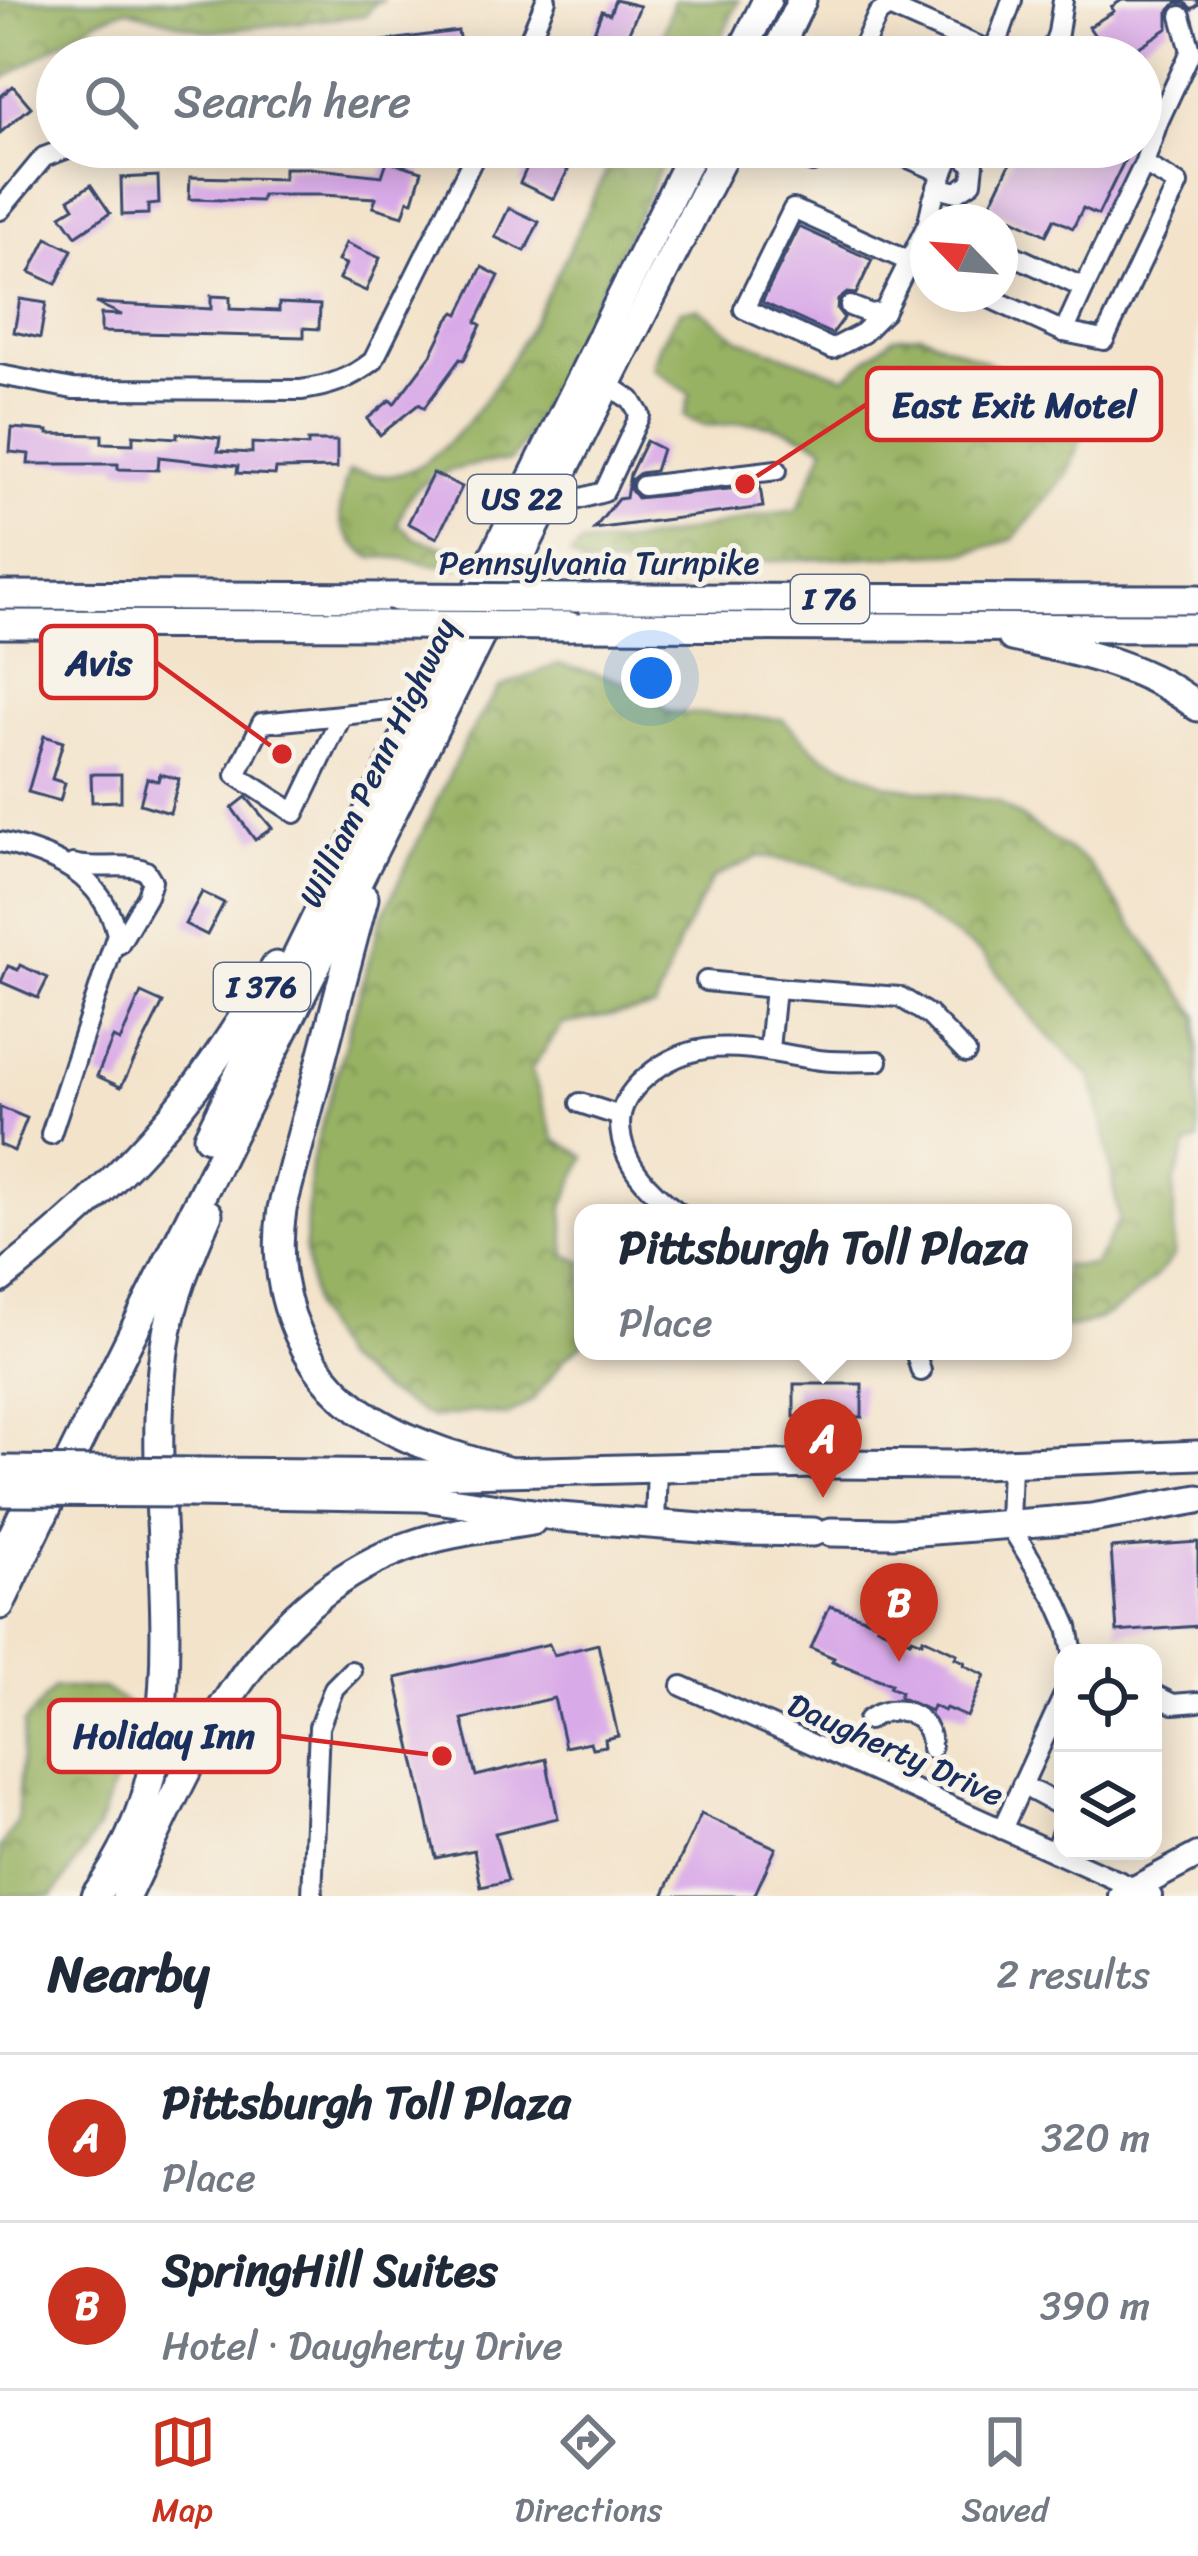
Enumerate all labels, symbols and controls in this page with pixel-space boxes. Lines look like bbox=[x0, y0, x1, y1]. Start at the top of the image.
search box bbox=[36, 36, 1162, 168]
text: Search here bbox=[174, 62, 411, 142]
icon: search bbox=[78, 69, 144, 135]
north arrow bbox=[910, 204, 1018, 312]
callout: East Exit Motel bbox=[867, 368, 1161, 440]
text: East Exit Motel bbox=[892, 373, 1138, 437]
road number: US 22 bbox=[468, 475, 576, 523]
street label: Pennsylvania Turnpike bbox=[438, 534, 760, 592]
road number: I 76 bbox=[791, 575, 869, 623]
street label: William Penn Highway bbox=[282, 607, 473, 918]
callout: Avis bbox=[41, 626, 156, 698]
text: Avis bbox=[64, 631, 133, 695]
your location bbox=[621, 648, 681, 708]
road number: I 376 bbox=[214, 963, 310, 1011]
popup bbox=[574, 1204, 1072, 1360]
text: Pittsburgh Toll Plaza bbox=[619, 1208, 1027, 1288]
text: Place bbox=[619, 1288, 713, 1357]
pin: A bbox=[784, 1399, 862, 1498]
pin: B bbox=[860, 1563, 938, 1662]
map controls bbox=[1054, 1644, 1162, 1860]
button: locate bbox=[1054, 1644, 1162, 1752]
street label: Daugherty Drive bbox=[778, 1676, 1013, 1824]
callout: Holiday Inn bbox=[49, 1700, 279, 1772]
text: Holiday Inn bbox=[73, 1704, 256, 1768]
button: layers bbox=[1054, 1752, 1162, 1860]
text: Nearby bbox=[48, 1929, 209, 2019]
text: 2 results bbox=[996, 1940, 1150, 2009]
text: Pittsburgh Toll Plaza bbox=[162, 2063, 571, 2143]
text: A bbox=[74, 2103, 100, 2172]
text: 320 m bbox=[1041, 2103, 1150, 2172]
text: Place bbox=[162, 2143, 256, 2212]
text: SpringHill Suites bbox=[162, 2231, 498, 2311]
text: B bbox=[75, 2271, 99, 2340]
text: 390 m bbox=[1040, 2271, 1150, 2340]
text: Hotel · Daugherty Drive bbox=[162, 2311, 563, 2380]
tab: Map bbox=[150, 2409, 216, 2539]
tab: Directions bbox=[515, 2409, 662, 2539]
tab: Saved bbox=[961, 2409, 1048, 2539]

